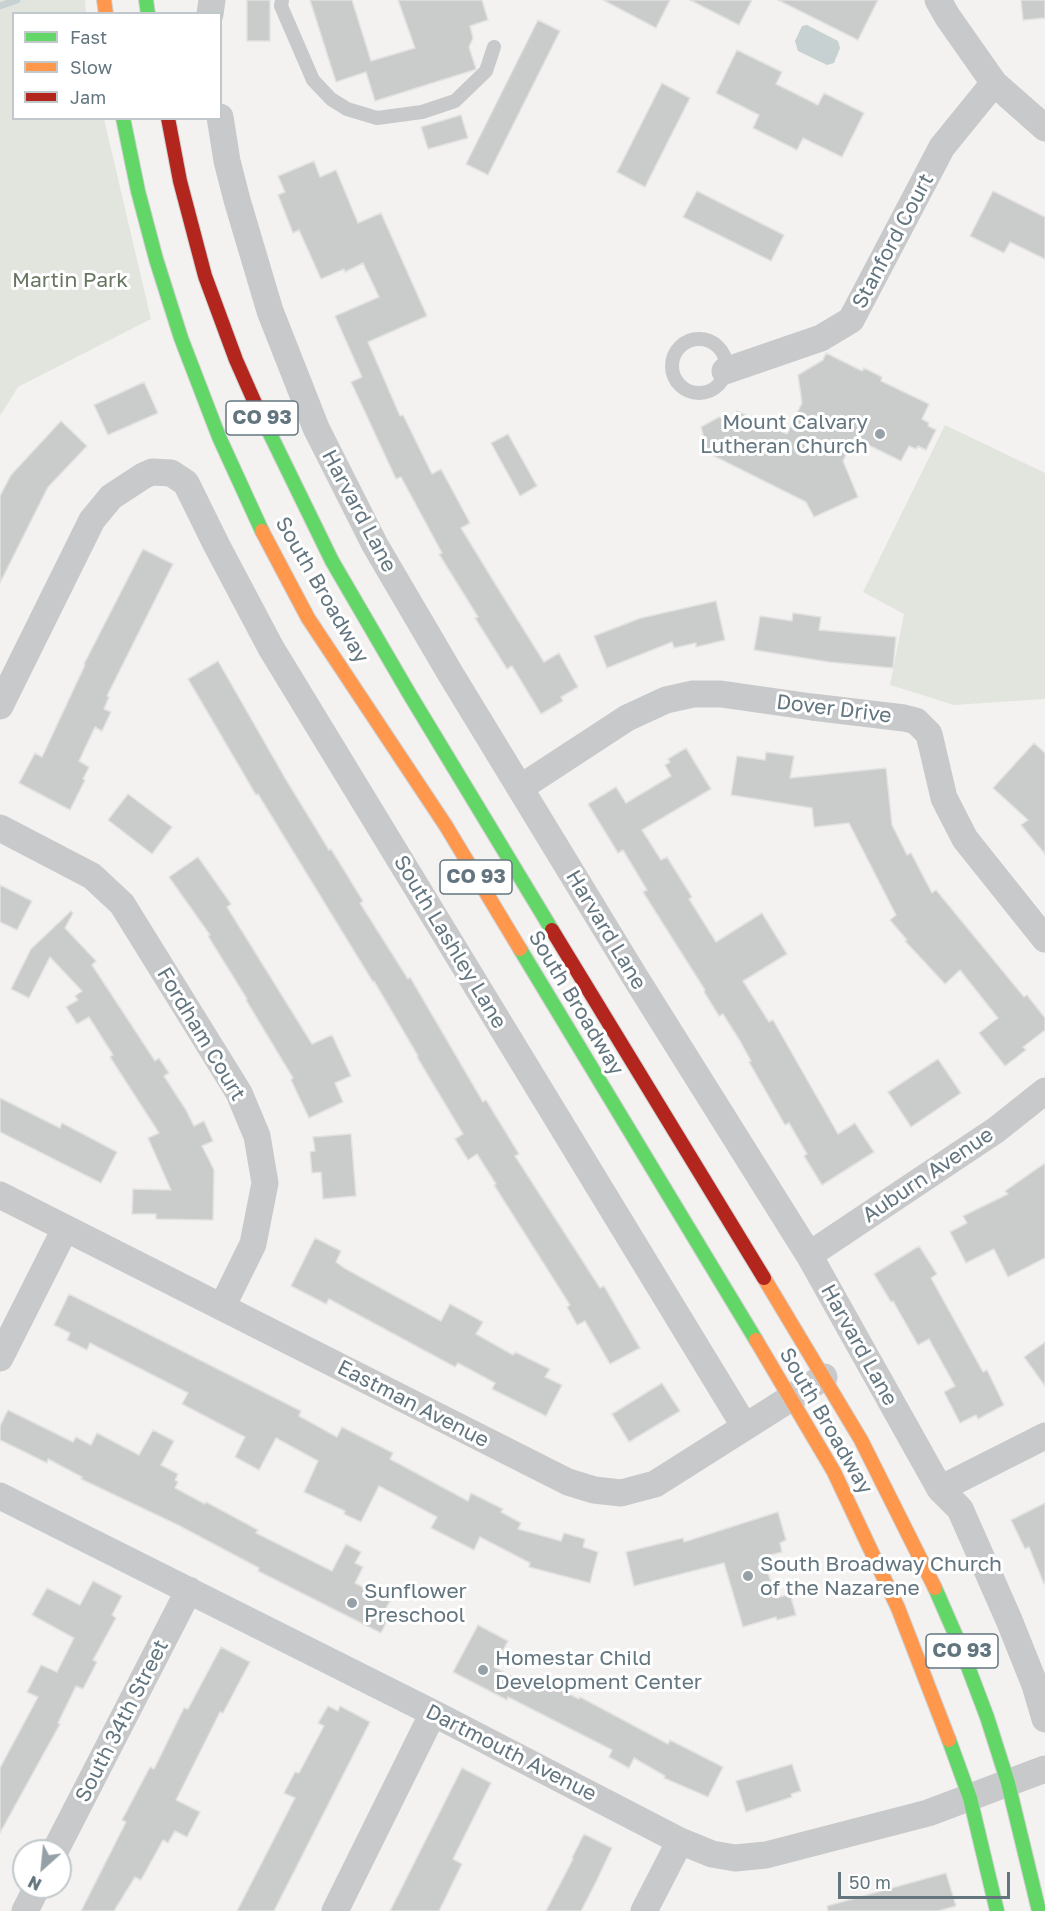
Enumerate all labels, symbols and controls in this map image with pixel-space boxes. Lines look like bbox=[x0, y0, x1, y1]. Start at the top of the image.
legend bbox=[12, 12, 222, 120]
text: Fast bbox=[70, 26, 107, 48]
text: Slow bbox=[70, 56, 112, 78]
text: Jam bbox=[70, 86, 106, 108]
street label: Stanford Court bbox=[847, 169, 939, 313]
park label: Martin Park bbox=[12, 267, 128, 293]
road number: CO 93 bbox=[226, 401, 298, 435]
place label: Mount Calvary Lutheran Church bbox=[700, 409, 868, 459]
marker: Mount Calvary Lutheran Church bbox=[873, 427, 887, 441]
street label: Harvard Lane bbox=[316, 446, 402, 576]
street label: South Broadway bbox=[270, 512, 374, 668]
street label: Dover Drive bbox=[775, 689, 893, 729]
street label: South Lashley Lane bbox=[388, 851, 512, 1033]
road number: CO 93 bbox=[440, 860, 512, 894]
street label: Harvard Lane bbox=[560, 866, 652, 994]
street label: South Broadway bbox=[523, 926, 629, 1080]
street label: Fordham Court bbox=[151, 963, 251, 1105]
street label: Auburn Avenue bbox=[858, 1122, 998, 1228]
street label: Harvard Lane bbox=[815, 1280, 903, 1410]
street label: South Broadway bbox=[774, 1343, 878, 1499]
street label: Eastman Avenue bbox=[333, 1355, 493, 1453]
place label: South Broadway Church of the Nazarene bbox=[760, 1551, 1002, 1601]
marker: South Broadway Church of the Nazarene bbox=[741, 1569, 755, 1583]
place label: Sunflower Preschool bbox=[364, 1578, 467, 1628]
marker: Sunflower Preschool bbox=[345, 1596, 359, 1610]
road number: CO 93 bbox=[926, 1634, 998, 1668]
street label: South 34th Street bbox=[70, 1635, 174, 1807]
place label: Homestar Child Development Center bbox=[495, 1645, 702, 1695]
marker: Homestar Child Development Center bbox=[476, 1663, 490, 1677]
street label: Dartmouth Avenue bbox=[421, 1699, 601, 1807]
north arrow bbox=[12, 1839, 72, 1899]
scale bar bbox=[841, 1860, 1014, 1898]
text: 50 m bbox=[849, 1871, 891, 1893]
text: N bbox=[25, 1872, 45, 1895]

